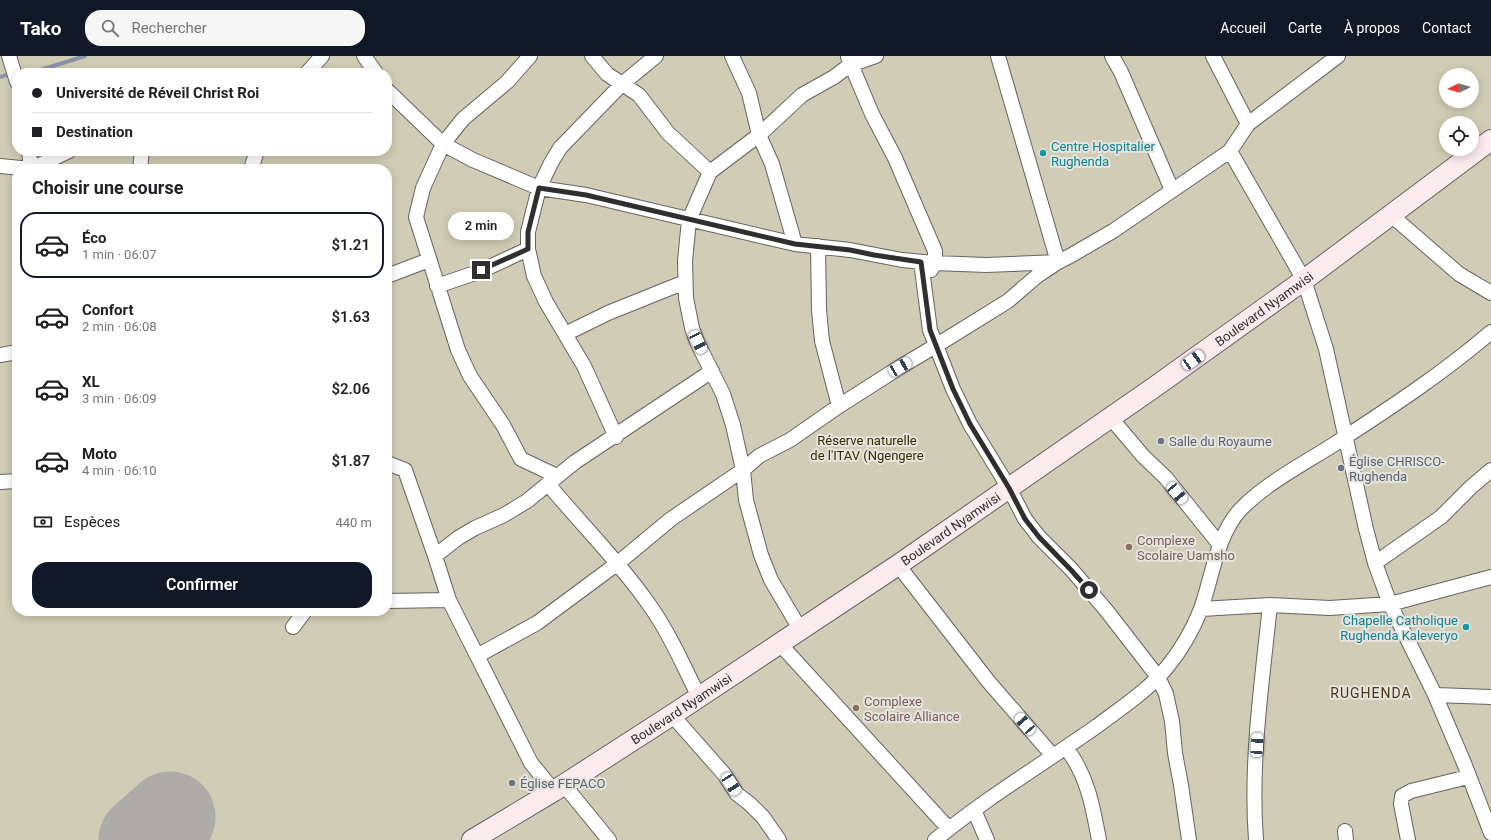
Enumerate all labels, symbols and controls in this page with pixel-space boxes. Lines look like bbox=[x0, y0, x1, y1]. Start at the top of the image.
search box bbox=[85, 10, 365, 46]
text: Tako bbox=[20, 17, 61, 40]
icon: search bbox=[99, 17, 121, 39]
text: Rechercher bbox=[131, 19, 207, 37]
text: Accueil bbox=[1220, 20, 1266, 36]
text: Carte bbox=[1288, 20, 1322, 36]
text: À propos bbox=[1344, 20, 1400, 36]
text: Contact bbox=[1422, 20, 1471, 36]
north arrow bbox=[1439, 68, 1479, 108]
map controls bbox=[1439, 68, 1479, 156]
text: Université de Réveil Christ Roi bbox=[56, 84, 259, 102]
button: locate bbox=[1439, 116, 1479, 156]
text: Destination bbox=[56, 123, 133, 141]
place label: Centre Hospitalier Rughenda bbox=[1051, 139, 1156, 169]
marker: Centre Hospitalier Rughenda bbox=[1038, 148, 1048, 158]
text: Choisir une course bbox=[32, 177, 183, 198]
callout: 2 min bbox=[448, 212, 514, 240]
text: 2 min bbox=[465, 218, 497, 233]
icon: car bbox=[34, 227, 70, 263]
text: Éco bbox=[82, 229, 107, 247]
text: $1.21 bbox=[331, 236, 370, 254]
text: 1 min · 06:07 bbox=[82, 247, 157, 262]
route end bbox=[472, 261, 490, 279]
street label: Boulevard Nyamwisi bbox=[1212, 268, 1316, 349]
icon: car bbox=[34, 299, 70, 335]
text: Confort bbox=[82, 301, 133, 319]
text: $1.63 bbox=[331, 308, 370, 326]
text: 2 min · 06:08 bbox=[82, 319, 157, 334]
car bbox=[687, 329, 709, 355]
car bbox=[1180, 348, 1206, 372]
car bbox=[887, 356, 913, 378]
icon: car bbox=[34, 371, 70, 407]
text: XL bbox=[82, 373, 100, 391]
text: $2.06 bbox=[331, 380, 370, 398]
text: 3 min · 06:09 bbox=[82, 391, 157, 406]
park label: Réserve naturelle de l'ITAV (Ngengere bbox=[810, 433, 924, 463]
place label: Salle du Royaume bbox=[1169, 434, 1272, 449]
marker: Salle du Royaume bbox=[1156, 436, 1166, 446]
icon: car bbox=[34, 443, 70, 479]
text: Moto bbox=[82, 445, 117, 463]
text: $1.87 bbox=[331, 452, 370, 470]
place label: Église CHRISCO- Rughenda bbox=[1349, 454, 1445, 484]
text: 4 min · 06:10 bbox=[82, 463, 157, 478]
marker: Église CHRISCO- Rughenda bbox=[1336, 463, 1346, 473]
car bbox=[1165, 480, 1189, 506]
street label: Boulevard Nyamwisi bbox=[898, 489, 1003, 568]
icon: cash bbox=[32, 511, 54, 533]
text: Espèces bbox=[64, 513, 120, 531]
text: 440 m bbox=[335, 515, 372, 530]
place label: Complexe Scolaire Uamsho bbox=[1137, 533, 1235, 563]
marker: Complexe Scolaire Uamsho bbox=[1124, 542, 1134, 552]
button: Confirmer bbox=[32, 562, 372, 608]
route start bbox=[1080, 581, 1098, 599]
place label: Chapelle Catholique Rughenda Kaleveryo bbox=[1340, 613, 1458, 643]
marker: Chapelle Catholique Rughenda Kaleveryo bbox=[1461, 622, 1471, 632]
street label: Boulevard Nyamwisi bbox=[628, 670, 734, 747]
district label: RUGHENDA bbox=[1330, 685, 1412, 701]
place label: Complexe Scolaire Alliance bbox=[864, 694, 960, 724]
marker: Complexe Scolaire Alliance bbox=[851, 703, 861, 713]
car bbox=[1013, 711, 1037, 737]
car bbox=[1250, 733, 1264, 757]
car bbox=[719, 771, 743, 797]
place label: Église FEPACO bbox=[520, 776, 605, 791]
marker: Église FEPACO bbox=[507, 778, 517, 788]

